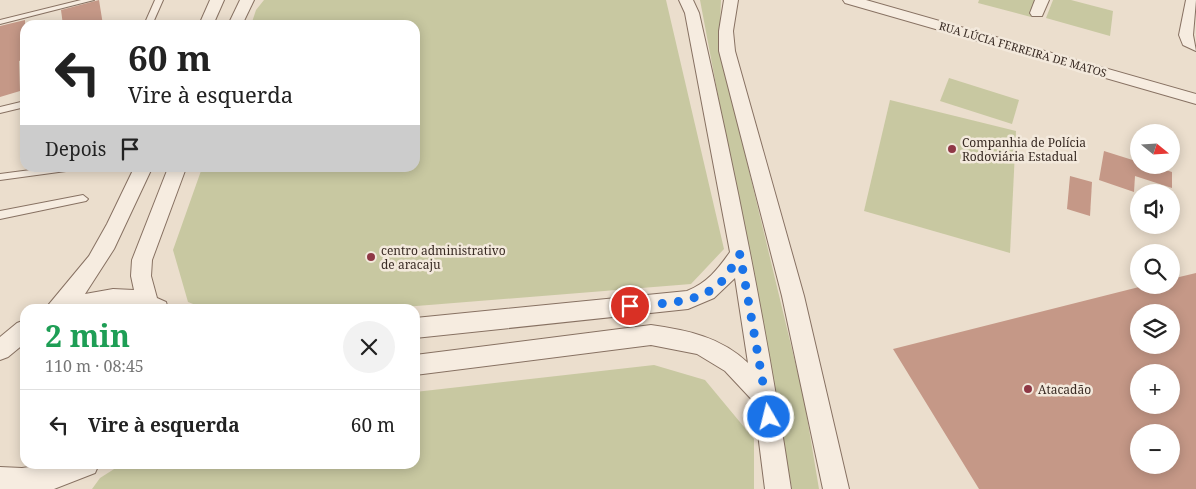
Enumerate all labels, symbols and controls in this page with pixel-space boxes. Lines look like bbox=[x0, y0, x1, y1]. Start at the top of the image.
street label: RUA LÚCIA FERREIRA DE MATOS bbox=[937, 18, 1109, 80]
text: 60 m bbox=[128, 34, 211, 81]
icon: left bbox=[45, 40, 110, 105]
text: Vire à esquerda bbox=[128, 79, 293, 109]
north arrow bbox=[1130, 124, 1180, 174]
map controls bbox=[1130, 124, 1180, 474]
place label: Companhia de Polícia Rodoviária Estadual bbox=[962, 134, 1086, 165]
icon: arrive bbox=[116, 135, 144, 163]
text: Depois bbox=[45, 136, 106, 162]
marker: Companhia de Polícia Rodoviária Estadual bbox=[946, 143, 958, 155]
button: sound bbox=[1130, 184, 1180, 234]
place label: centro administrativo de aracaju bbox=[381, 242, 506, 273]
button: search bbox=[1130, 244, 1180, 294]
marker: centro administrativo de aracaju bbox=[365, 251, 377, 263]
pin bbox=[609, 285, 651, 327]
icon: arrive bbox=[616, 292, 644, 320]
button: layers bbox=[1130, 304, 1180, 354]
text: 2 min bbox=[45, 315, 130, 356]
button: close bbox=[343, 321, 395, 373]
text: 110 m · 08:45 bbox=[45, 355, 144, 377]
button: + bbox=[1130, 364, 1180, 414]
place label: Atacadão bbox=[1038, 381, 1091, 398]
marker: Atacadão bbox=[1022, 383, 1034, 395]
position arrow bbox=[742, 390, 794, 442]
icon: left bbox=[45, 411, 73, 439]
text: Vire à esquerda bbox=[88, 412, 240, 438]
text: 60 m bbox=[351, 412, 395, 438]
button: − bbox=[1130, 424, 1180, 474]

